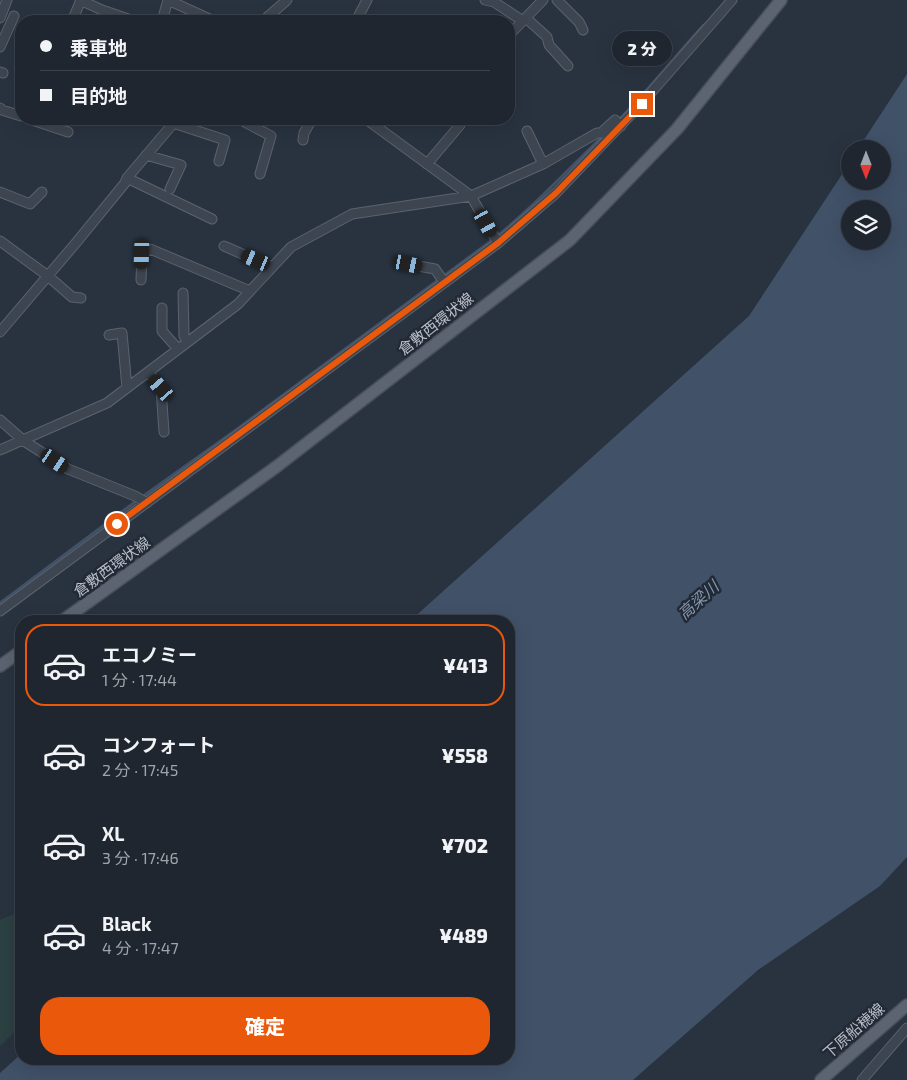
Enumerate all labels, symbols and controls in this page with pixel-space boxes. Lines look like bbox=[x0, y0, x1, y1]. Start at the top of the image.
callout: 2 分 bbox=[612, 32, 672, 66]
text: 乗車地 bbox=[70, 36, 127, 59]
text: 2 分 bbox=[628, 39, 656, 58]
text: 目的地 bbox=[70, 84, 127, 107]
route end bbox=[631, 93, 653, 115]
north arrow bbox=[841, 140, 891, 190]
map controls bbox=[841, 140, 891, 250]
button: layers bbox=[841, 200, 891, 250]
car bbox=[472, 206, 499, 240]
car bbox=[133, 239, 150, 269]
car bbox=[239, 247, 272, 273]
car bbox=[391, 254, 424, 274]
street label: 倉敷西環状線 bbox=[394, 288, 476, 358]
car bbox=[145, 372, 176, 404]
car bbox=[38, 446, 71, 476]
route start bbox=[106, 513, 128, 535]
street label: 倉敷西環状線 bbox=[70, 532, 153, 600]
water label: 高梁川 bbox=[673, 575, 723, 623]
icon: car bbox=[42, 643, 87, 688]
text: エコノミー bbox=[102, 643, 197, 666]
text: ¥413 bbox=[443, 654, 488, 677]
text: 1 分 · 17:44 bbox=[102, 670, 177, 689]
icon: car bbox=[42, 733, 87, 778]
text: コンフォート bbox=[102, 733, 215, 756]
text: ¥558 bbox=[442, 744, 488, 767]
text: 2 分 · 17:45 bbox=[102, 760, 178, 779]
text: XL bbox=[102, 822, 124, 845]
icon: car bbox=[42, 823, 87, 868]
text: ¥702 bbox=[441, 834, 488, 857]
text: 3 分 · 17:46 bbox=[102, 848, 179, 867]
text: Black bbox=[102, 912, 152, 935]
icon: car bbox=[42, 913, 87, 958]
text: ¥489 bbox=[439, 924, 488, 947]
text: 4 分 · 17:47 bbox=[102, 938, 179, 957]
button: 確定 bbox=[40, 997, 490, 1055]
street label: 下原船穂線 bbox=[819, 999, 888, 1062]

